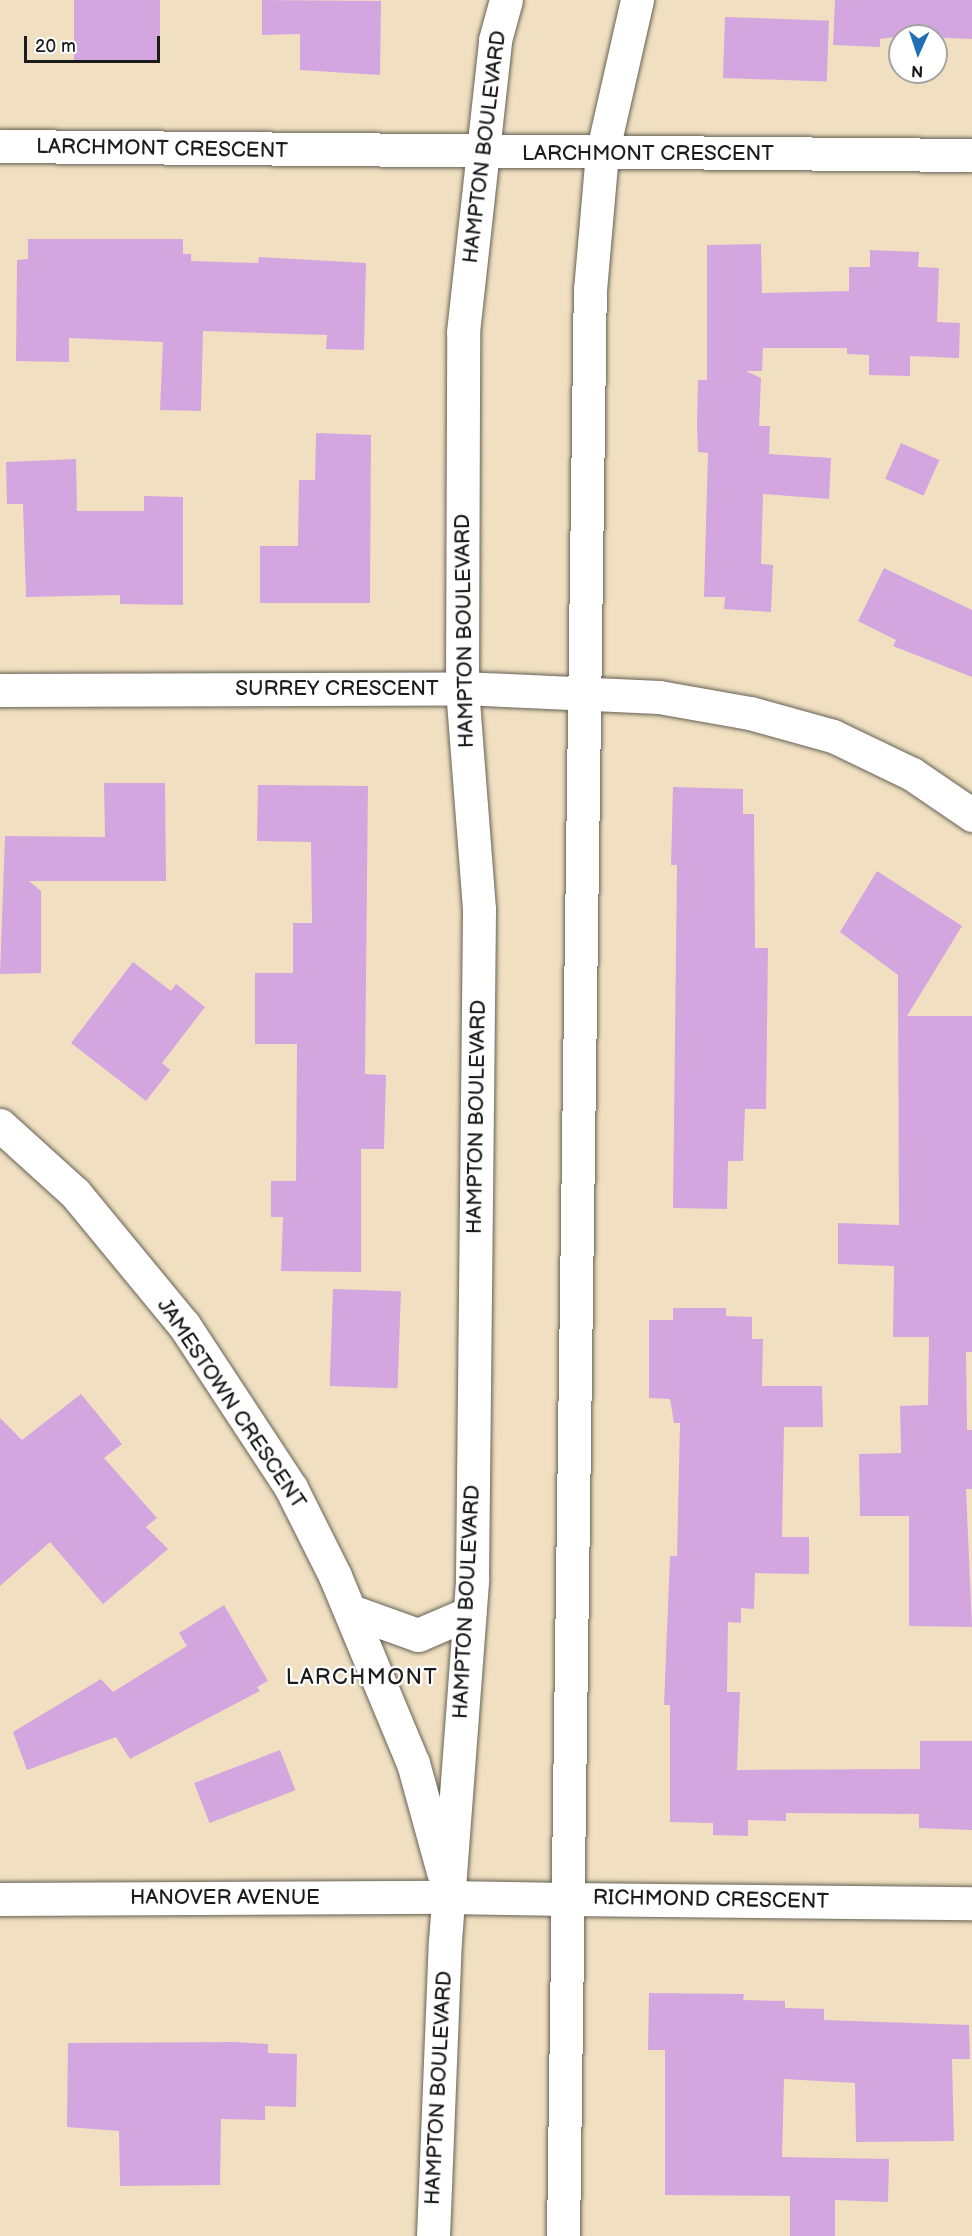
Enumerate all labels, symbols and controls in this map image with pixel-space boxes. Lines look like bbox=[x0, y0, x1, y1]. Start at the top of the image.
scale bar bbox=[27, 24, 164, 62]
north arrow bbox=[888, 24, 948, 84]
street label: HAMPTON BOULEVARD bbox=[458, 29, 512, 265]
text: 20 m bbox=[35, 36, 76, 57]
text: N bbox=[911, 61, 924, 80]
street label: LARCHMONT CRESCENT bbox=[36, 134, 288, 164]
street label: LARCHMONT CRESCENT bbox=[522, 141, 774, 167]
street label: HAMPTON BOULEVARD bbox=[450, 514, 480, 748]
street label: SURREY CRESCENT bbox=[235, 676, 439, 702]
street label: HAMPTON BOULEVARD bbox=[462, 1000, 492, 1234]
street label: JAMESTOWN CRESCENT bbox=[151, 1294, 311, 1514]
street label: HAMPTON BOULEVARD bbox=[448, 1484, 486, 1720]
district label: LARCHMONT bbox=[286, 1665, 438, 1691]
street label: HANOVER AVENUE bbox=[130, 1885, 320, 1911]
street label: RICHMOND CRESCENT bbox=[593, 1885, 829, 1915]
street label: HAMPTON BOULEVARD bbox=[420, 1970, 458, 2206]

